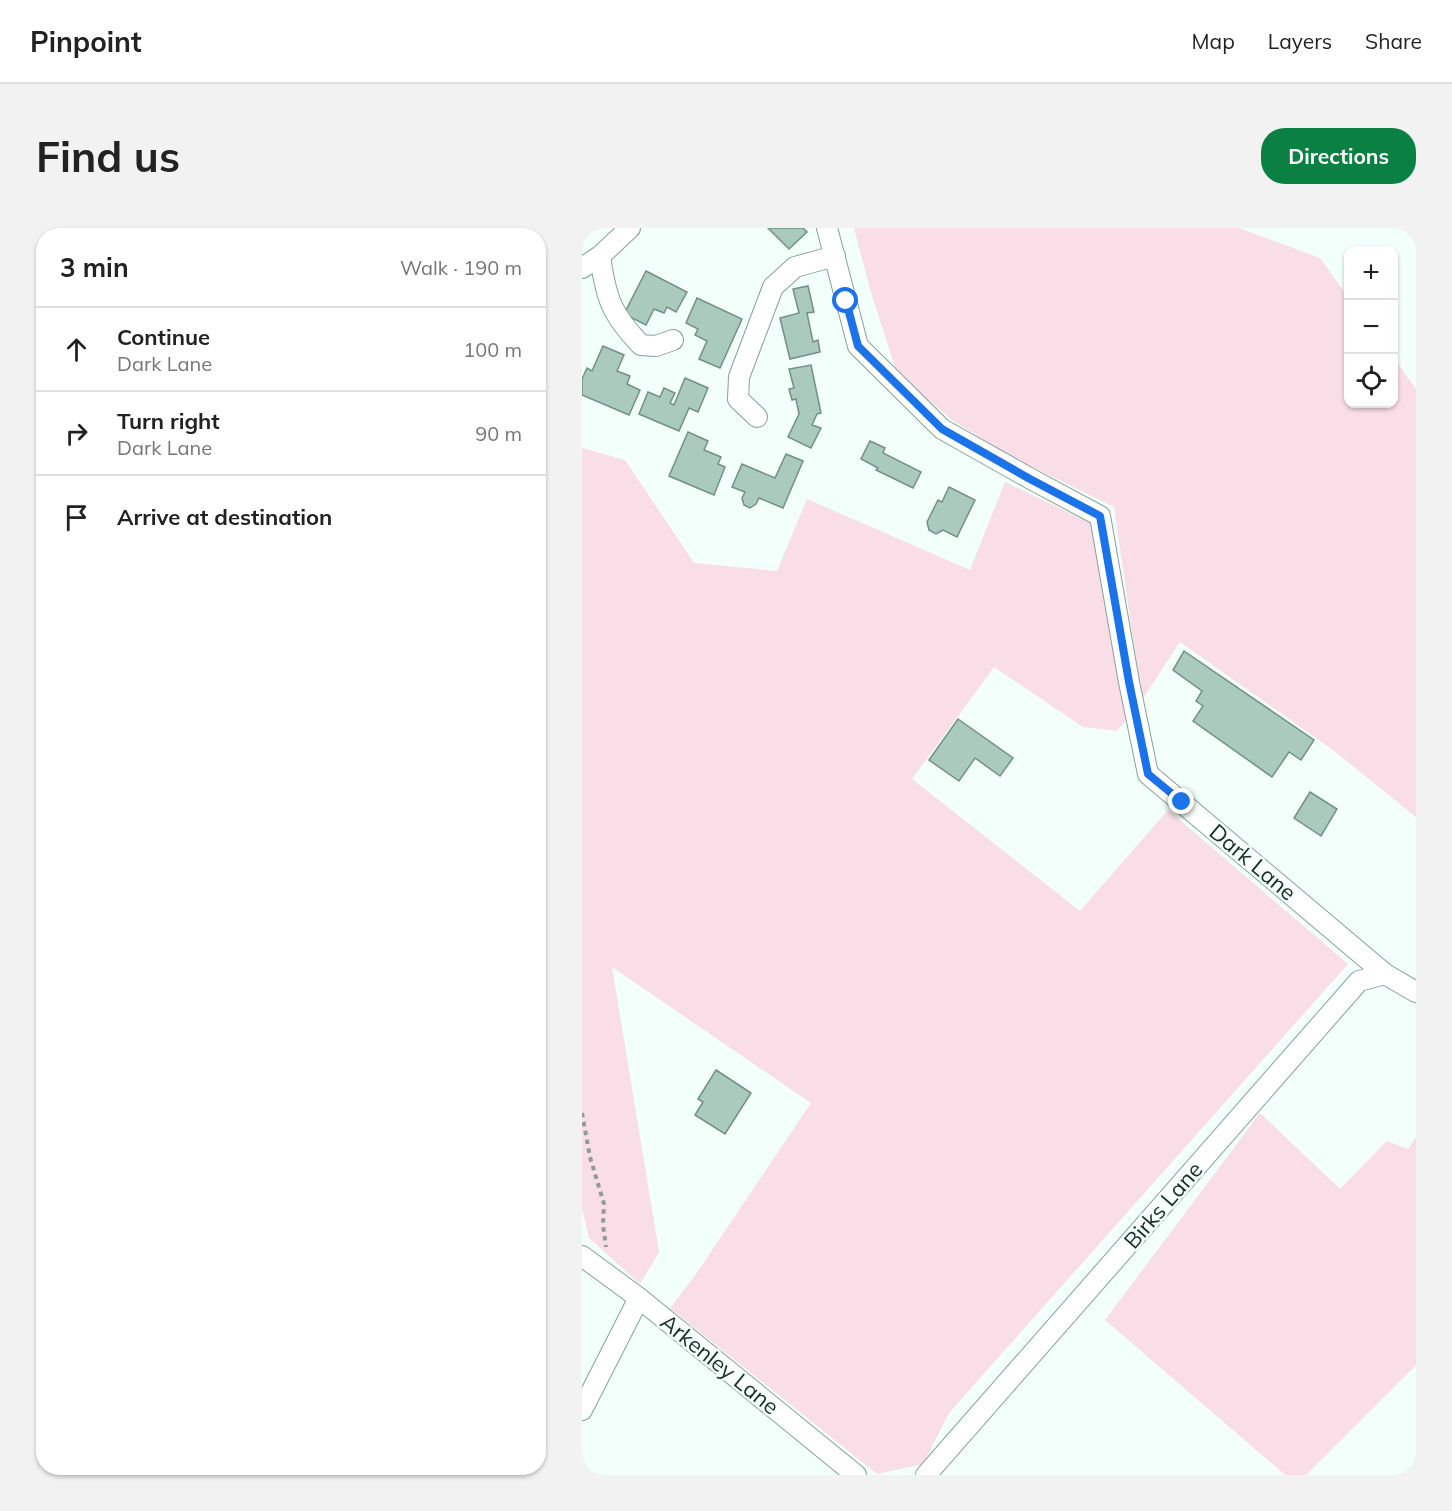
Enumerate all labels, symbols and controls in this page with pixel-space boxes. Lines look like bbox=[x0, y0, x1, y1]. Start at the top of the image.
text: Pinpoint bbox=[30, 24, 142, 59]
text: Map bbox=[1192, 28, 1235, 54]
text: Layers bbox=[1268, 28, 1332, 54]
text: Share bbox=[1365, 28, 1422, 54]
button: Directions bbox=[1261, 128, 1416, 184]
text: Find us bbox=[36, 130, 180, 183]
map controls bbox=[1344, 246, 1398, 408]
button: + bbox=[1344, 246, 1398, 300]
text: 3 min bbox=[60, 251, 129, 284]
text: Walk · 190 m bbox=[400, 255, 522, 280]
route start bbox=[832, 287, 858, 313]
button: − bbox=[1344, 300, 1398, 354]
text: Continue bbox=[117, 323, 210, 351]
icon: ahead bbox=[60, 333, 93, 366]
text: 100 m bbox=[463, 337, 522, 362]
text: Dark Lane bbox=[117, 351, 212, 376]
button: locate bbox=[1344, 354, 1398, 408]
text: Turn right bbox=[117, 407, 220, 435]
icon: right bbox=[60, 417, 93, 450]
text: 90 m bbox=[475, 421, 522, 446]
text: Dark Lane bbox=[117, 435, 212, 460]
icon: arrive bbox=[60, 501, 93, 534]
text: Arrive at destination bbox=[117, 503, 332, 531]
route end bbox=[1168, 788, 1194, 814]
street label: Dark Lane bbox=[1204, 818, 1302, 906]
street label: Birks Lane bbox=[1118, 1156, 1208, 1254]
street label: Arkenley Lane bbox=[655, 1308, 785, 1420]

